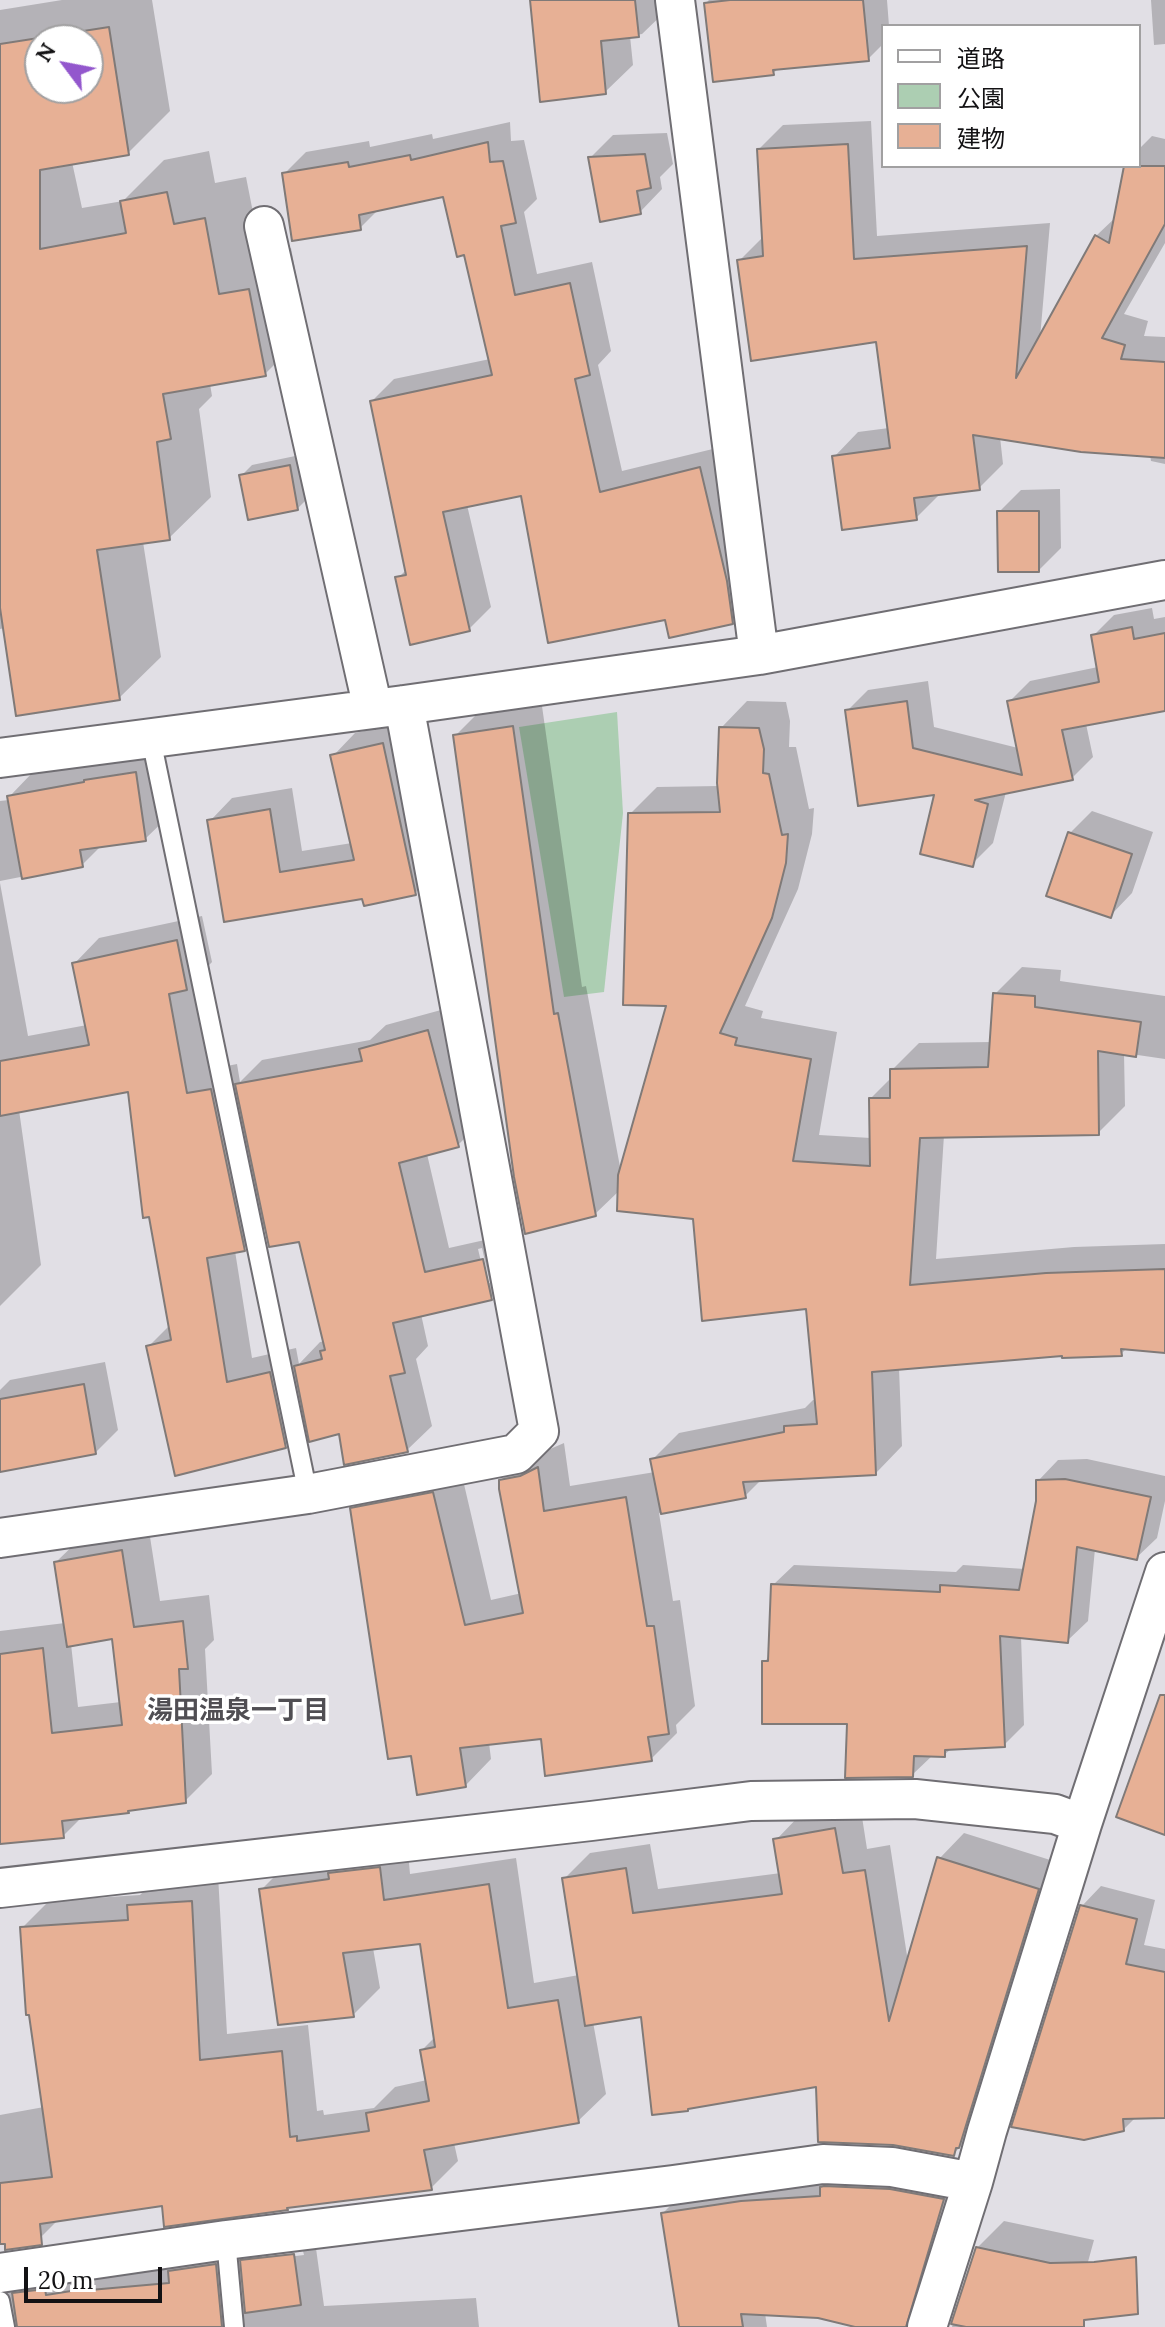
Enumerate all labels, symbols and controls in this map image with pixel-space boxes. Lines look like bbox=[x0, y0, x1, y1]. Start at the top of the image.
north arrow bbox=[24, 24, 104, 104]
legend bbox=[881, 24, 1141, 168]
text: N bbox=[29, 38, 62, 67]
text: 道路 bbox=[957, 43, 1005, 74]
text: 公園 bbox=[957, 83, 1005, 114]
text: 建物 bbox=[957, 123, 1005, 154]
district label: 湯田温泉一丁目 bbox=[147, 1696, 329, 1728]
scale bar bbox=[28, 2251, 166, 2301]
text: 20 m bbox=[38, 2265, 94, 2296]

